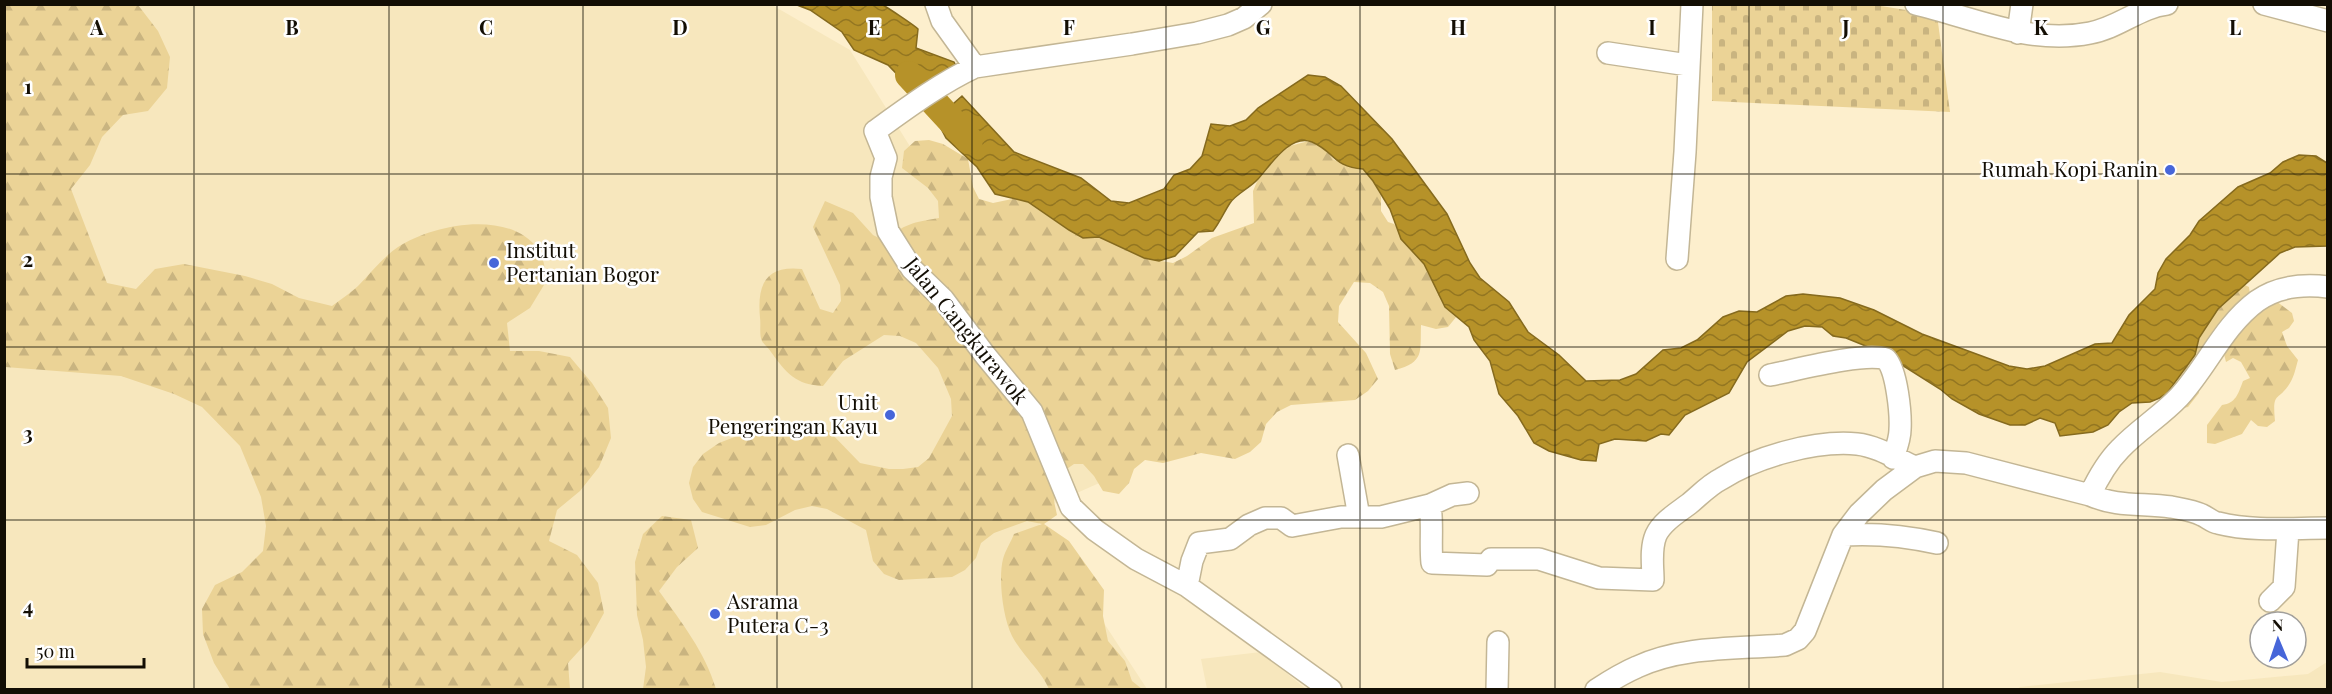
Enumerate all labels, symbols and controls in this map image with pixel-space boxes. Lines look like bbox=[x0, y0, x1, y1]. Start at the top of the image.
text: A bbox=[89, 13, 104, 40]
text: B bbox=[285, 13, 299, 40]
text: C bbox=[479, 13, 493, 40]
text: D bbox=[672, 13, 688, 40]
text: E bbox=[868, 13, 880, 40]
text: F bbox=[1063, 13, 1075, 40]
text: G bbox=[1256, 13, 1271, 40]
text: H bbox=[1450, 13, 1466, 40]
text: I bbox=[1648, 13, 1656, 40]
text: J bbox=[1841, 13, 1850, 40]
text: K bbox=[2034, 13, 2049, 40]
text: L bbox=[2229, 13, 2241, 40]
text: 1 bbox=[24, 72, 32, 99]
place label: Rumah Kopi Ranin bbox=[1981, 154, 2158, 182]
marker: Rumah Kopi Ranin bbox=[2163, 163, 2177, 177]
place label: Institut Pertanian Bogor bbox=[506, 235, 660, 287]
text: 2 bbox=[23, 245, 33, 272]
street label: Jalan Cangkurawok bbox=[899, 250, 1036, 409]
marker: Institut Pertanian Bogor bbox=[487, 256, 501, 270]
place label: Unit Pengeringan Kayu bbox=[708, 387, 879, 439]
marker: Unit Pengeringan Kayu bbox=[883, 408, 897, 422]
text: 3 bbox=[23, 419, 33, 446]
place label: Asrama Putera C-3 bbox=[726, 586, 829, 638]
text: 4 bbox=[23, 592, 33, 619]
marker: Asrama Putera C-3 bbox=[708, 607, 722, 621]
north arrow bbox=[2248, 610, 2308, 670]
text: N bbox=[2271, 614, 2284, 635]
scale bar bbox=[27, 631, 144, 669]
text: 50 m bbox=[36, 639, 75, 663]

